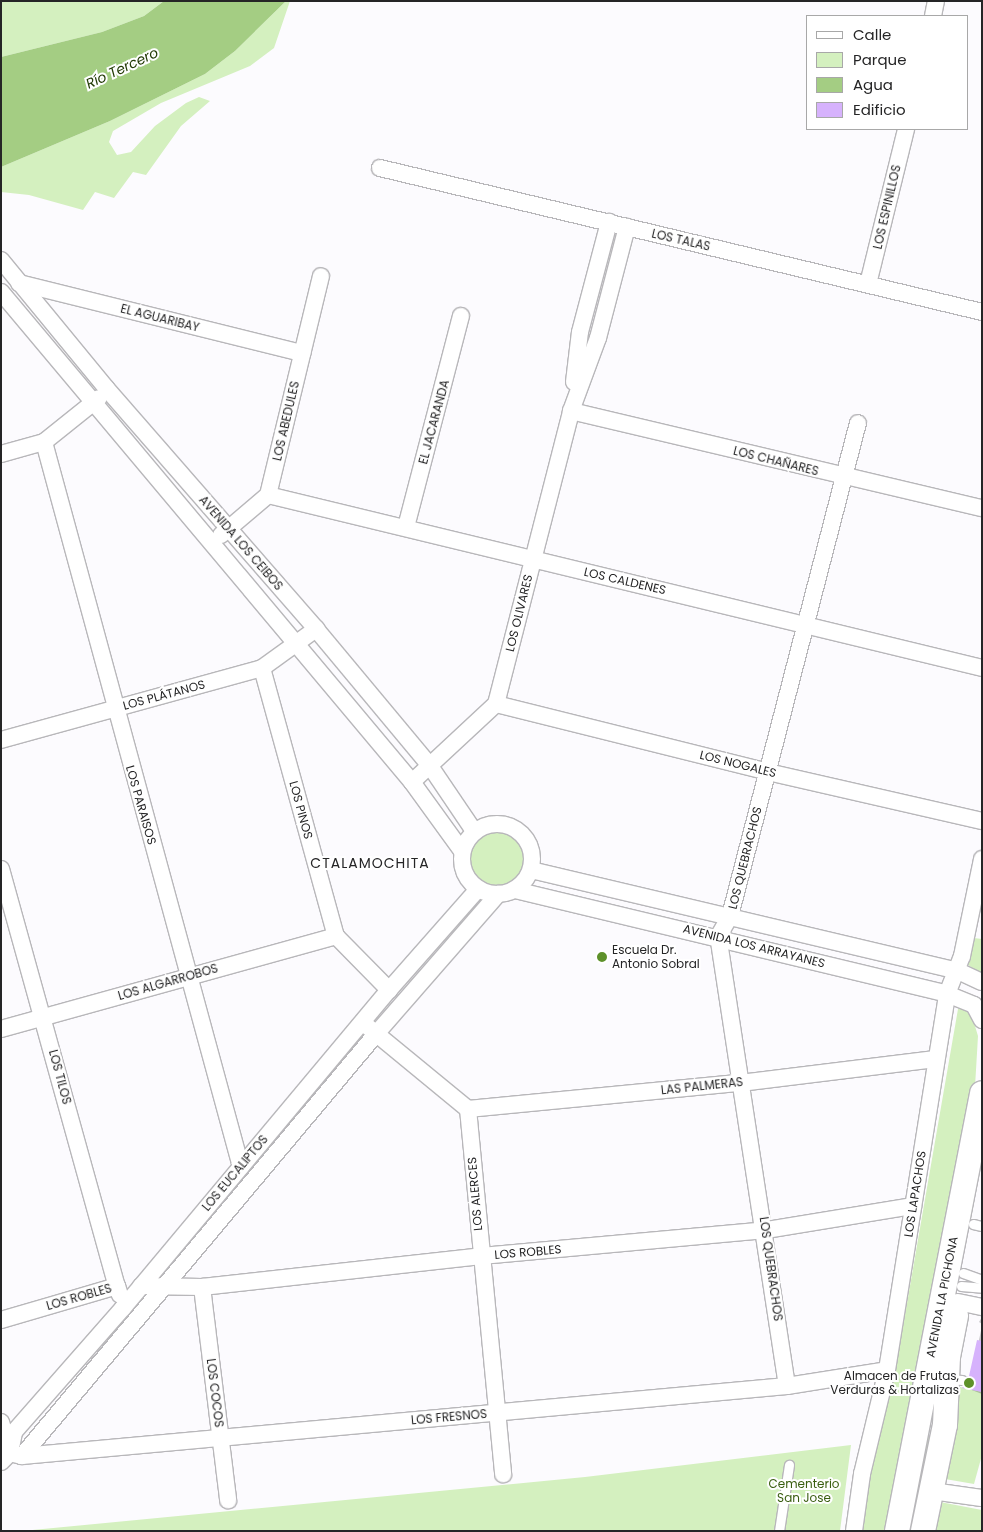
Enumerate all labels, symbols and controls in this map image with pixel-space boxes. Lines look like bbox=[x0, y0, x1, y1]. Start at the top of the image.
legend bbox=[806, 15, 968, 130]
text: Calle bbox=[853, 24, 891, 45]
water label: Río Tercero bbox=[83, 44, 161, 92]
text: Parque bbox=[853, 49, 906, 70]
text: Agua bbox=[853, 74, 893, 95]
text: Edificio bbox=[853, 99, 906, 120]
street label: LOS ESPINILLOS bbox=[870, 163, 904, 251]
street label: LOS TALAS bbox=[650, 226, 712, 254]
street label: EL AGUARIBAY bbox=[119, 301, 201, 335]
street label: EL JACARANDA bbox=[416, 378, 452, 466]
street label: LOS ABEDULES bbox=[270, 380, 302, 462]
street label: LOS CHAÑARES bbox=[732, 443, 820, 479]
street label: AVENIDA LOS CEIBOS bbox=[196, 493, 286, 593]
street label: LOS CALDENES bbox=[583, 565, 667, 597]
street label: LOS OLIVARES bbox=[502, 573, 536, 653]
street label: LOS PLÁTANOS bbox=[121, 677, 207, 713]
street label: LOS NOGALES bbox=[698, 748, 778, 780]
street label: LOS PARAISOS bbox=[123, 764, 159, 846]
street label: LOS PINOS bbox=[286, 779, 316, 841]
street label: LOS QUEBRACHOS bbox=[725, 805, 765, 911]
district label: CTALAMOCHITA bbox=[309, 855, 431, 871]
street label: AVENIDA LOS ARRAYANES bbox=[681, 921, 827, 971]
place label: Escuela Dr. Antonio Sobral bbox=[612, 943, 700, 971]
marker: Escuela Dr. Antonio Sobral bbox=[596, 951, 608, 963]
street label: LOS ALGARROBOS bbox=[116, 961, 220, 1003]
street label: LOS TILOS bbox=[46, 1048, 74, 1106]
street label: LAS PALMERAS bbox=[660, 1075, 744, 1097]
street label: LOS EUCALIPTOS bbox=[199, 1132, 271, 1214]
street label: LOS LAPACHOS bbox=[901, 1150, 929, 1238]
street label: LOS ALERCES bbox=[465, 1156, 485, 1232]
street label: LOS QUEBRACHOS bbox=[757, 1216, 785, 1322]
street label: AVENIDA LA PICHONA bbox=[923, 1235, 961, 1359]
street label: LOS ROBLES bbox=[494, 1242, 562, 1262]
street label: LOS ROBLES bbox=[45, 1281, 113, 1313]
street label: LOS COCOS bbox=[204, 1358, 226, 1428]
place label: Almacen de Frutas, Verduras & Hortalizas bbox=[830, 1369, 959, 1397]
marker: Almacen de Frutas, Verduras & Hortalizas bbox=[963, 1377, 975, 1389]
street label: LOS FRESNOS bbox=[410, 1407, 488, 1427]
park label: Cementerio San Jose bbox=[768, 1477, 840, 1505]

